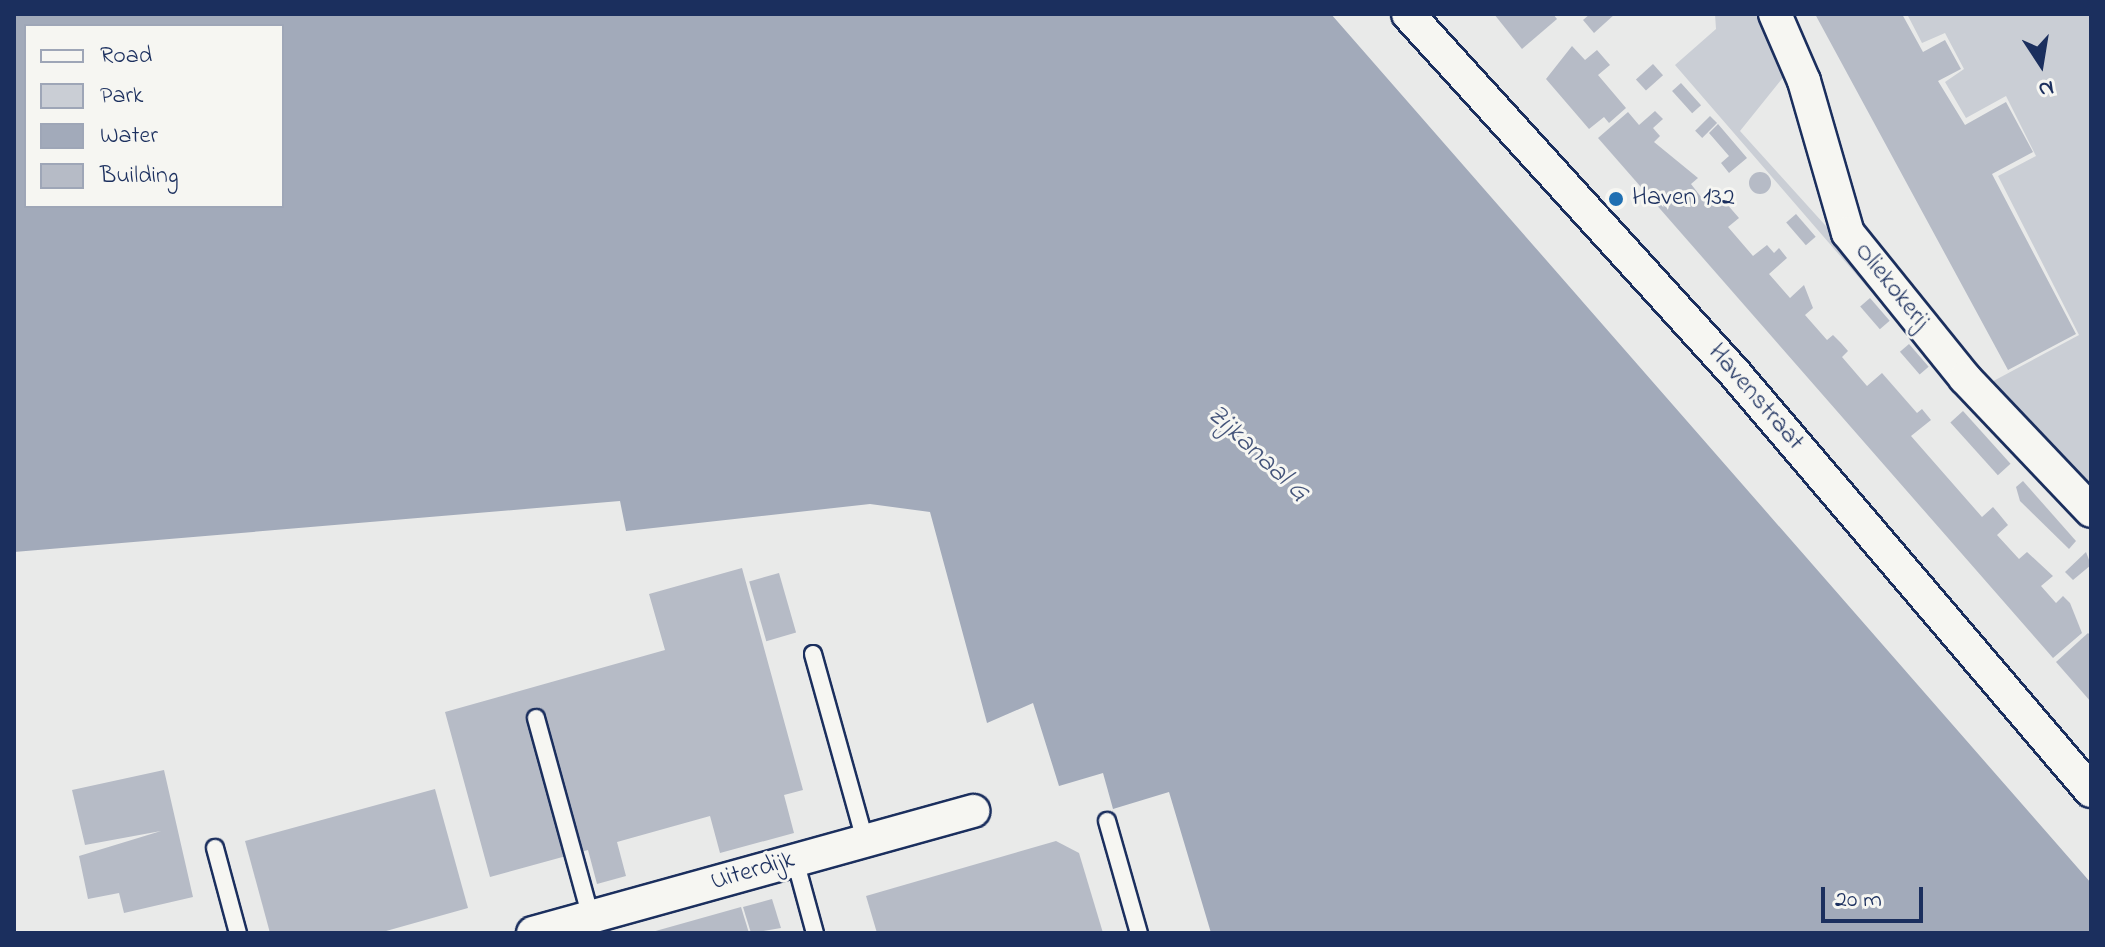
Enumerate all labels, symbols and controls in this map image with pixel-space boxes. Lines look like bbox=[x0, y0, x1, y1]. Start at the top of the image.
legend bbox=[24, 24, 284, 208]
north arrow bbox=[2001, 24, 2081, 104]
text: Road bbox=[100, 39, 152, 74]
text: N bbox=[2035, 70, 2057, 105]
text: Park bbox=[100, 79, 143, 114]
text: Water bbox=[100, 119, 158, 154]
text: Building bbox=[100, 159, 179, 194]
place label: Haven 132 bbox=[1632, 183, 1735, 215]
marker: Haven 132 bbox=[1607, 190, 1625, 208]
street label: Oliekokerij bbox=[1847, 237, 1935, 337]
street label: Havenstraat bbox=[1700, 338, 1810, 458]
water label: Zijkanaal G bbox=[1199, 398, 1315, 510]
street label: Uiterdijk bbox=[708, 845, 798, 899]
scale bar bbox=[1825, 871, 1927, 921]
text: 20 m bbox=[1835, 883, 1882, 918]

